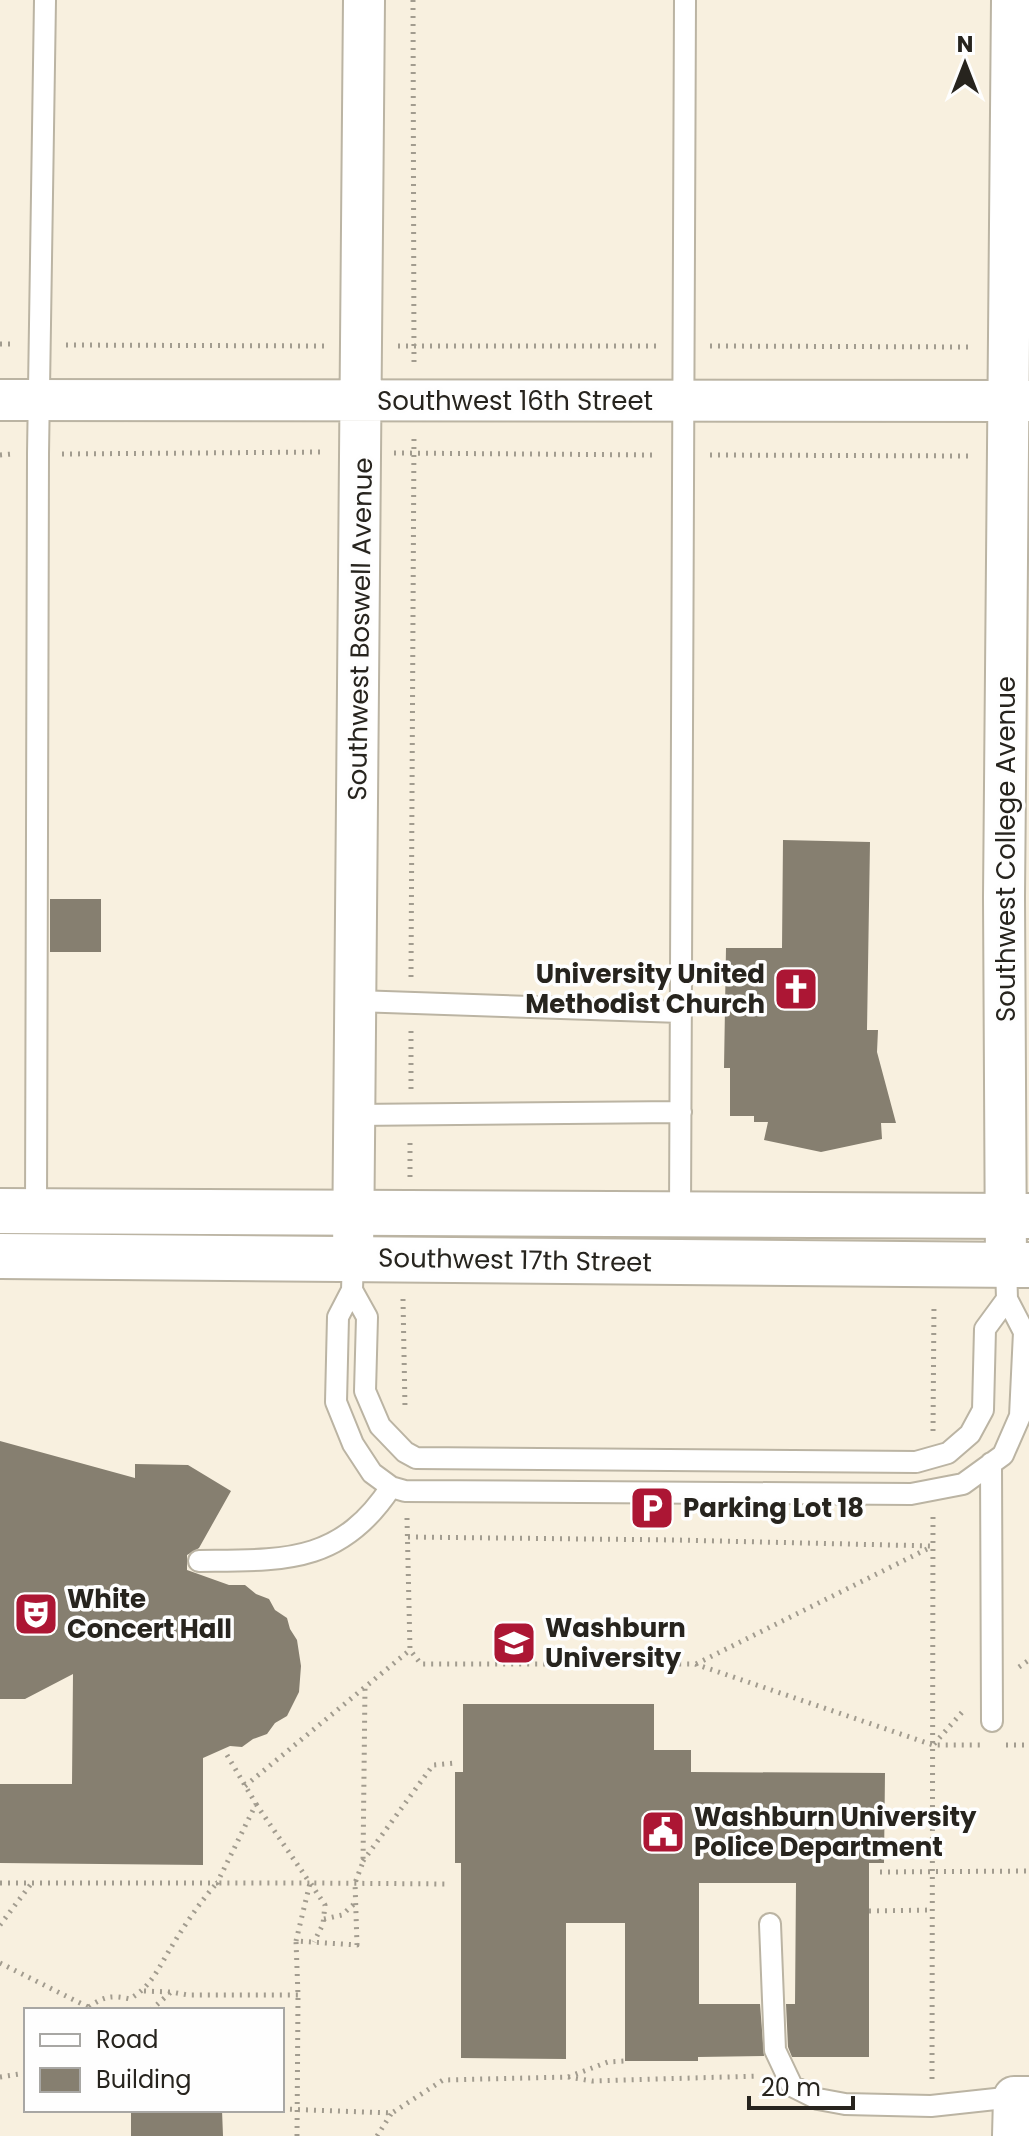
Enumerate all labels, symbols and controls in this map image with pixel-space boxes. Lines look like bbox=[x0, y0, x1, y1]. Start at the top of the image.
north arrow bbox=[925, 24, 1005, 104]
text: N bbox=[957, 29, 973, 60]
street label: Southwest 16th Street bbox=[377, 383, 653, 419]
street label: Southwest Boswell Avenue bbox=[339, 457, 381, 801]
street label: Southwest College Avenue bbox=[988, 676, 1024, 1022]
place label: University United Methodist Church bbox=[525, 956, 765, 1022]
church icon: University United Methodist Church bbox=[772, 965, 820, 1013]
street label: Southwest 17th Street bbox=[378, 1240, 652, 1280]
parking icon: Parking Lot 18 bbox=[628, 1484, 676, 1532]
place label: Parking Lot 18 bbox=[683, 1490, 864, 1526]
place label: White Concert Hall bbox=[67, 1581, 232, 1647]
theatre icon: White Concert Hall bbox=[12, 1590, 60, 1638]
place label: Washburn University bbox=[545, 1610, 686, 1676]
school or university icon: Washburn University bbox=[490, 1619, 538, 1667]
place label: Washburn University Police Department bbox=[694, 1799, 977, 1865]
public building icon: Washburn University Police Department bbox=[639, 1808, 687, 1856]
legend bbox=[24, 2008, 284, 2112]
text: Road bbox=[96, 2023, 158, 2056]
scale bar bbox=[749, 2060, 853, 2110]
text: Building bbox=[96, 2063, 192, 2096]
text: 20 m bbox=[761, 2071, 821, 2104]

